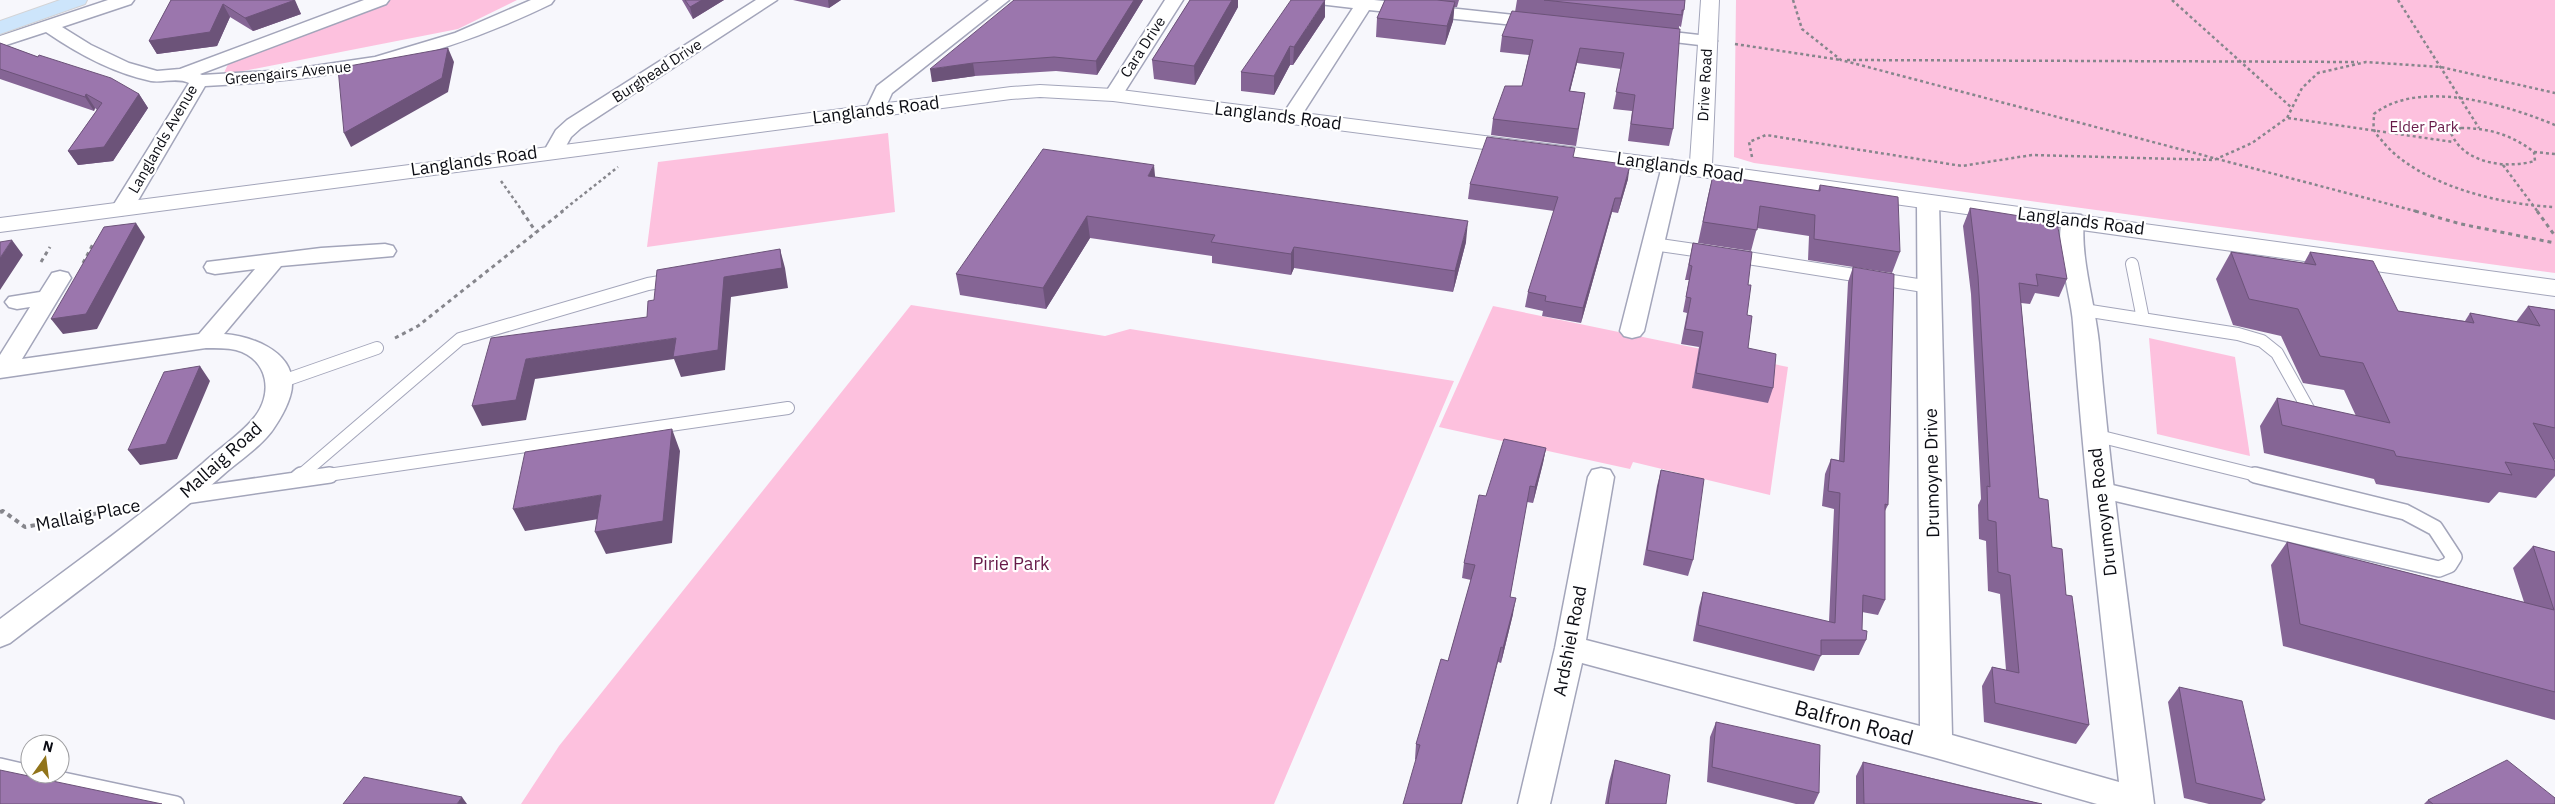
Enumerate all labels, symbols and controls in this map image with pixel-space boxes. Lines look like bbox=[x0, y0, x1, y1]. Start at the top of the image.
street label: Cara Drive bbox=[1116, 13, 1169, 81]
street label: Burghead Drive bbox=[608, 35, 705, 107]
street label: Drive Road bbox=[1693, 48, 1716, 122]
street label: Greengairs Avenue bbox=[224, 56, 352, 89]
street label: Langlands Avenue bbox=[124, 81, 201, 196]
street label: Langlands Road bbox=[811, 90, 941, 129]
street label: Langlands Road bbox=[1213, 96, 1343, 135]
park label: Elder Park bbox=[2389, 117, 2459, 136]
street label: Langlands Road bbox=[409, 140, 539, 181]
street label: Langlands Road bbox=[1615, 146, 1745, 187]
street label: Langlands Road bbox=[2016, 201, 2146, 240]
street label: Drumoyne Drive bbox=[1919, 408, 1944, 538]
street label: Mallaig Road bbox=[175, 417, 267, 503]
street label: Drumoyne Road bbox=[2083, 446, 2122, 578]
street label: Mallaig Place bbox=[34, 493, 142, 536]
park label: Pirie Park bbox=[972, 552, 1050, 575]
street label: Ardshiel Road bbox=[1547, 584, 1592, 698]
street label: Balfron Road bbox=[1792, 693, 1917, 751]
north arrow bbox=[20, 734, 70, 784]
text: N bbox=[41, 736, 55, 756]

